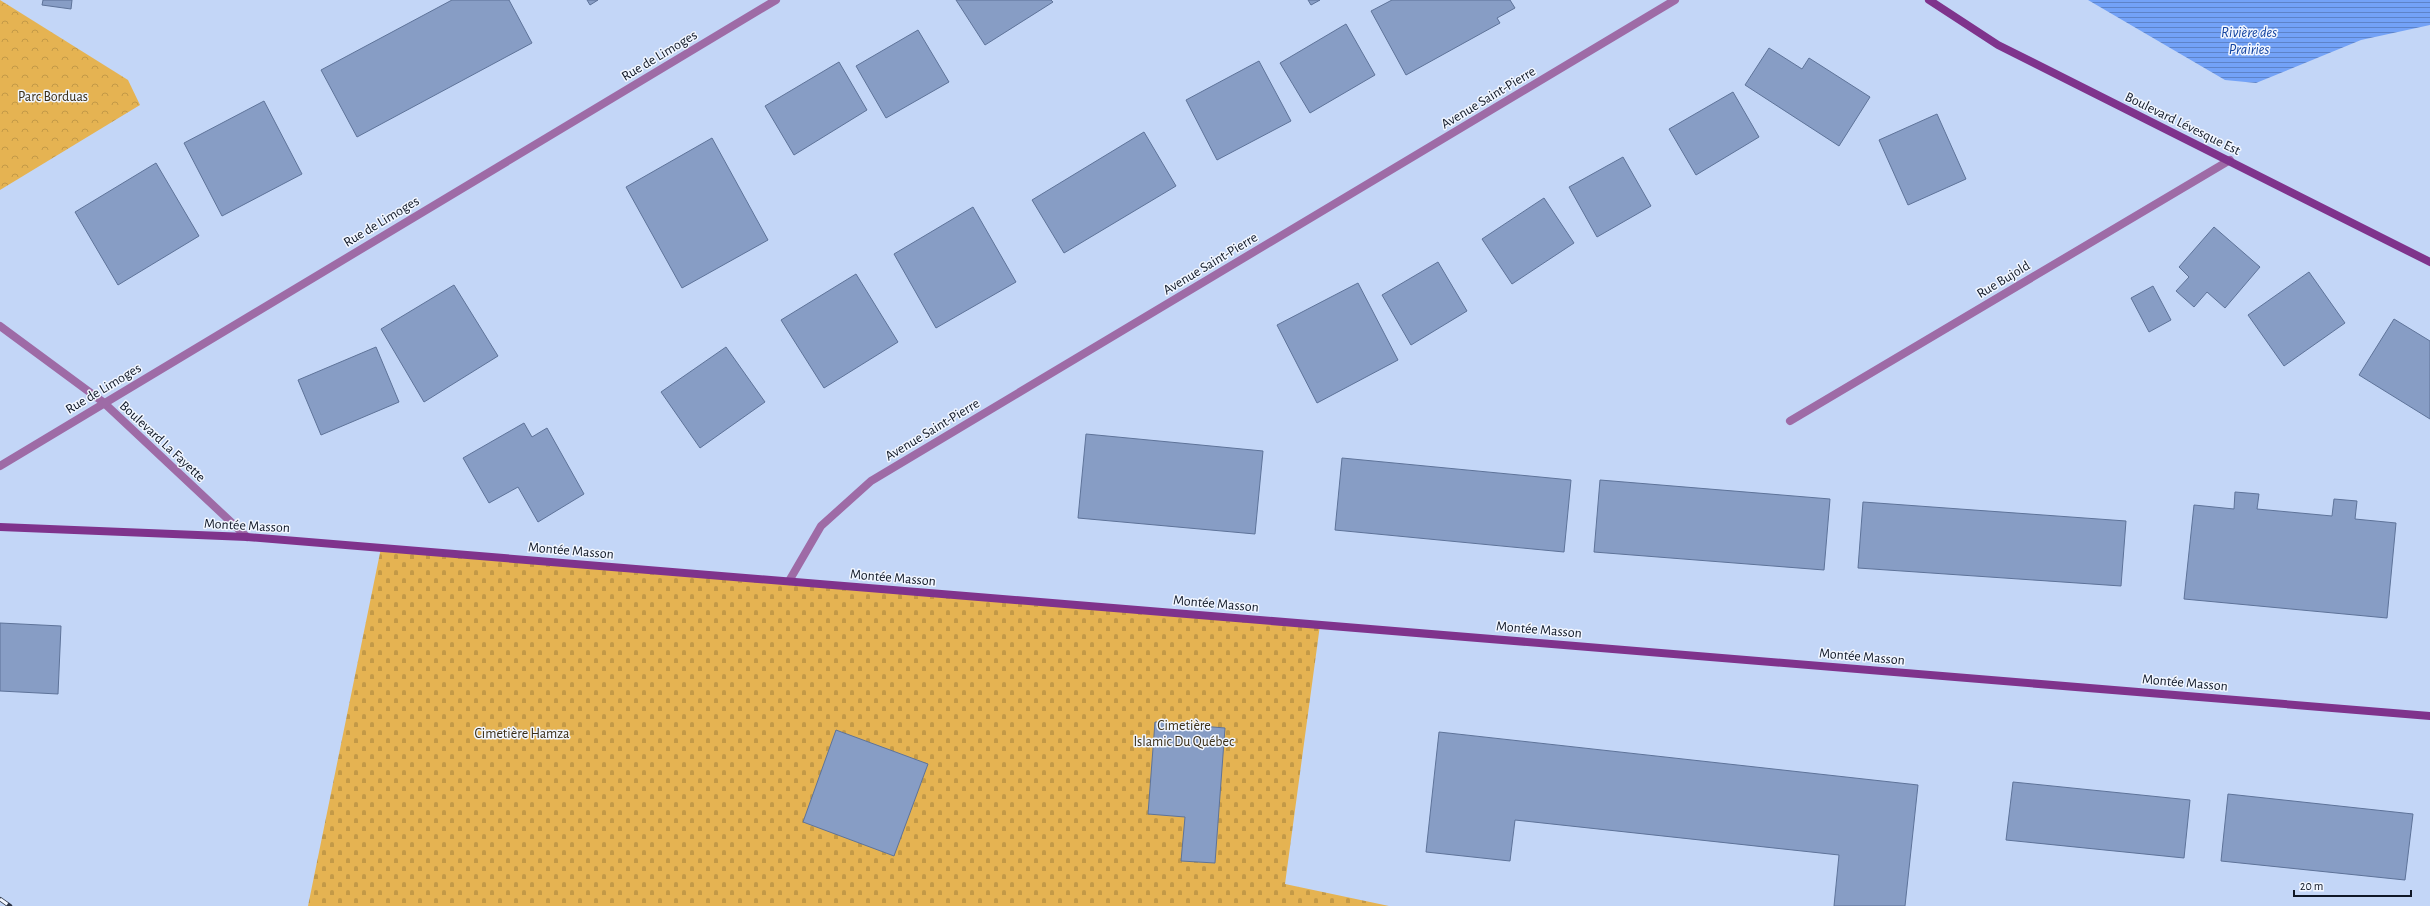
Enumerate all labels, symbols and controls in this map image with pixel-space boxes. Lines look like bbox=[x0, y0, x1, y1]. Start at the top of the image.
water label: Rivière des Prairies bbox=[2221, 25, 2277, 57]
street label: Rue de Limoges bbox=[619, 28, 700, 84]
street label: Avenue Saint-Pierre bbox=[1439, 64, 1538, 131]
park label: Parc Borduas bbox=[18, 90, 88, 104]
street label: Boulevard Lévesque Est bbox=[2123, 90, 2243, 158]
street label: Rue de Limoges bbox=[341, 194, 422, 250]
street label: Avenue Saint-Pierre bbox=[1161, 230, 1260, 297]
street label: Rue Bujold bbox=[1974, 259, 2033, 301]
street label: Rue de Limoges bbox=[63, 361, 144, 417]
street label: Avenue Saint-Pierre bbox=[883, 396, 982, 463]
street label: Boulevard La Fayette bbox=[117, 399, 208, 485]
street label: Montée Masson bbox=[204, 517, 290, 535]
street label: Montée Masson bbox=[528, 540, 614, 562]
street label: Montée Masson bbox=[850, 567, 936, 589]
street label: Montée Masson bbox=[1173, 593, 1259, 615]
street label: Montée Masson bbox=[1496, 619, 1582, 641]
street label: Montée Masson bbox=[1819, 646, 1905, 668]
street label: Montée Masson bbox=[2142, 672, 2228, 694]
park label: Cimetière Islamic Du Québec bbox=[1134, 719, 1235, 749]
park label: Cimetière Hamza bbox=[475, 727, 570, 741]
scale bar bbox=[2294, 872, 2411, 898]
text: 20 m bbox=[2300, 880, 2323, 892]

